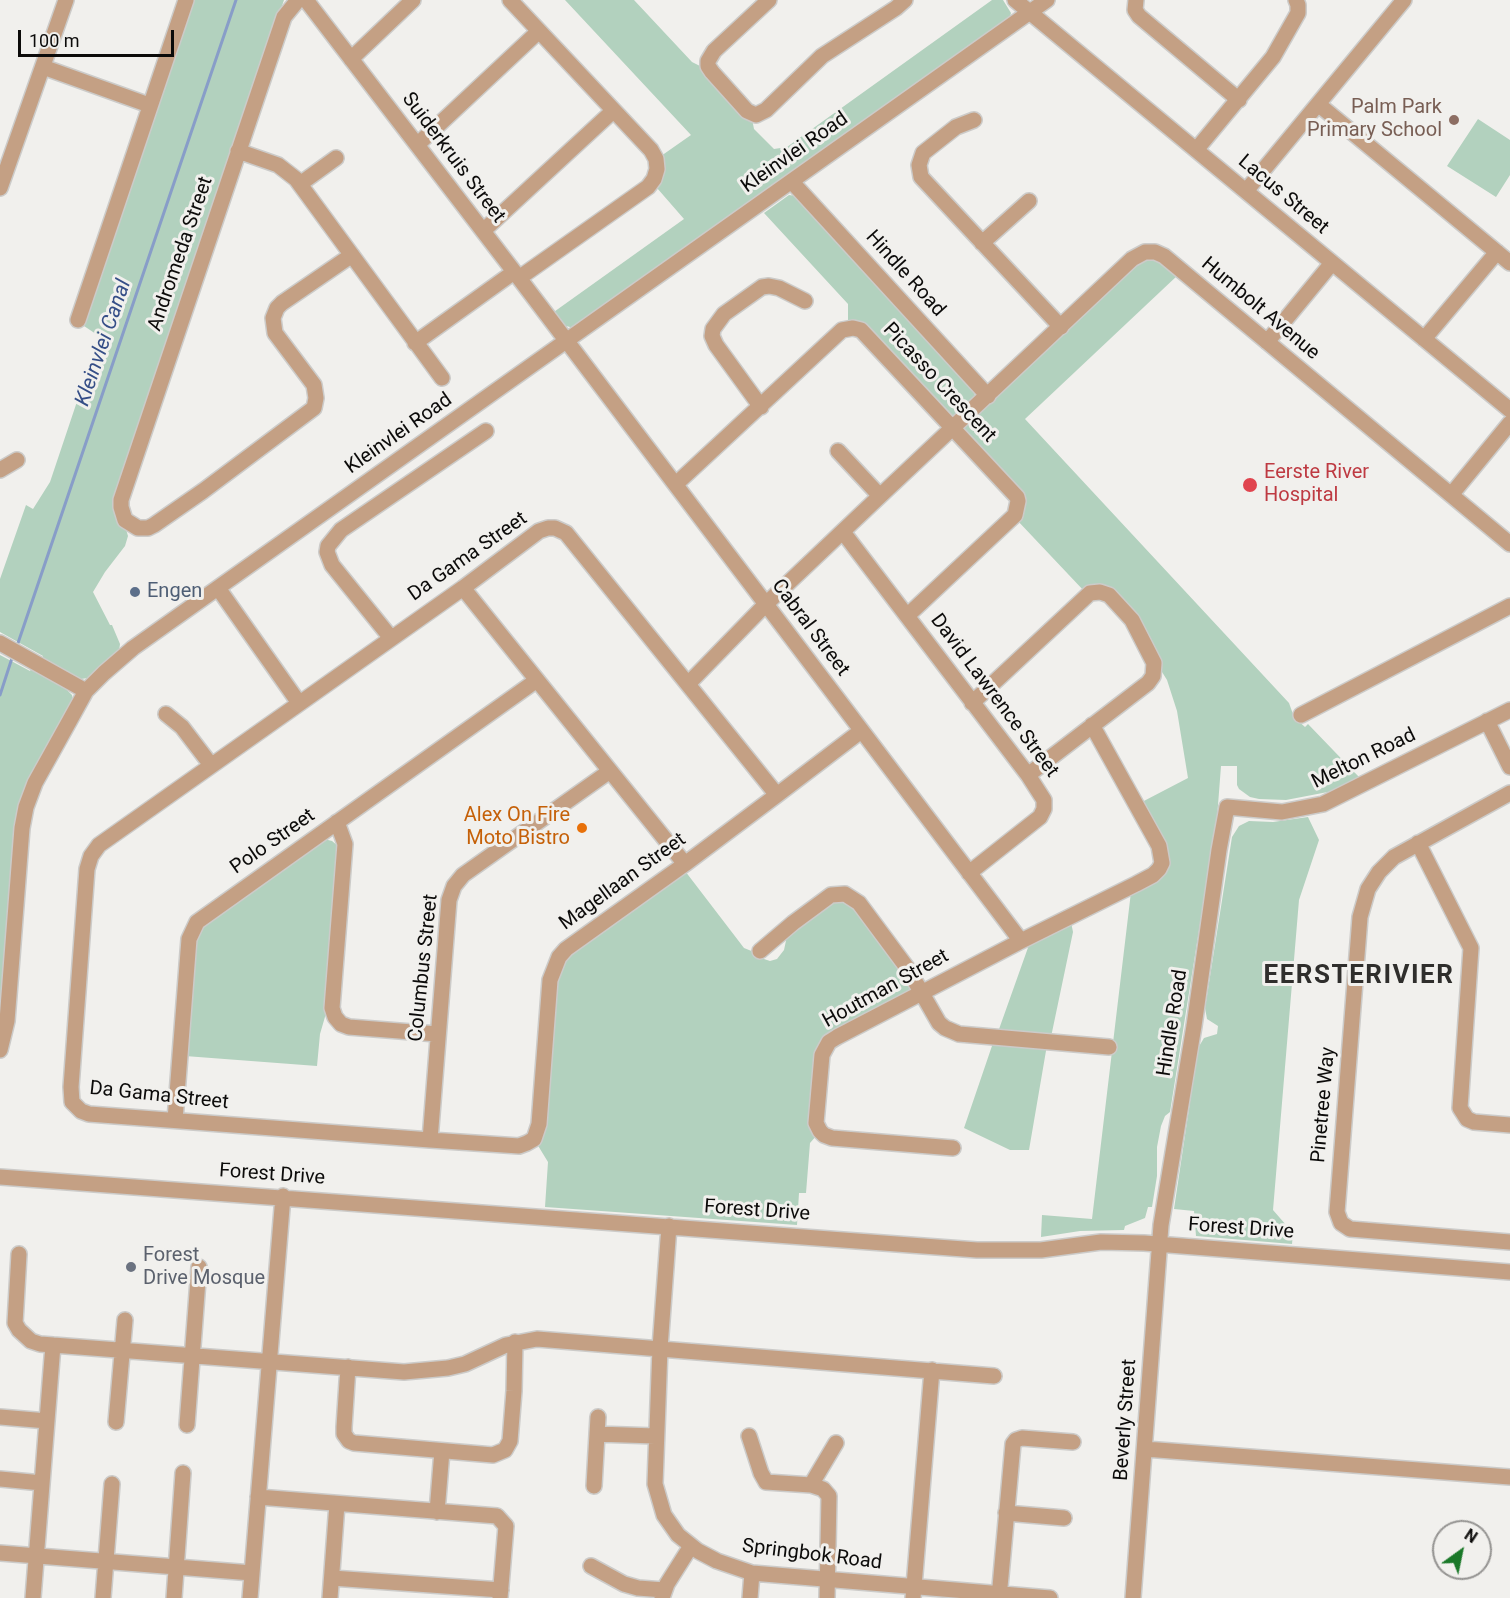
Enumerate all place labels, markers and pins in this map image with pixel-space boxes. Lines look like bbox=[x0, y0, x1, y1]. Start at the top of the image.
place label: Palm Park Primary School bbox=[1307, 96, 1442, 143]
marker: Palm Park Primary School bbox=[1447, 113, 1461, 127]
place label: Eerste River Hospital bbox=[1264, 461, 1369, 508]
marker: Eerste River Hospital bbox=[1241, 476, 1259, 494]
place label: Engen bbox=[147, 580, 202, 604]
marker: Engen bbox=[128, 585, 142, 599]
place label: Alex On Fire Moto Bistro bbox=[464, 804, 570, 851]
marker: Alex On Fire Moto Bistro bbox=[575, 821, 589, 835]
place label: Forest Drive Mosque bbox=[143, 1244, 265, 1291]
marker: Forest Drive Mosque bbox=[124, 1260, 138, 1274]

